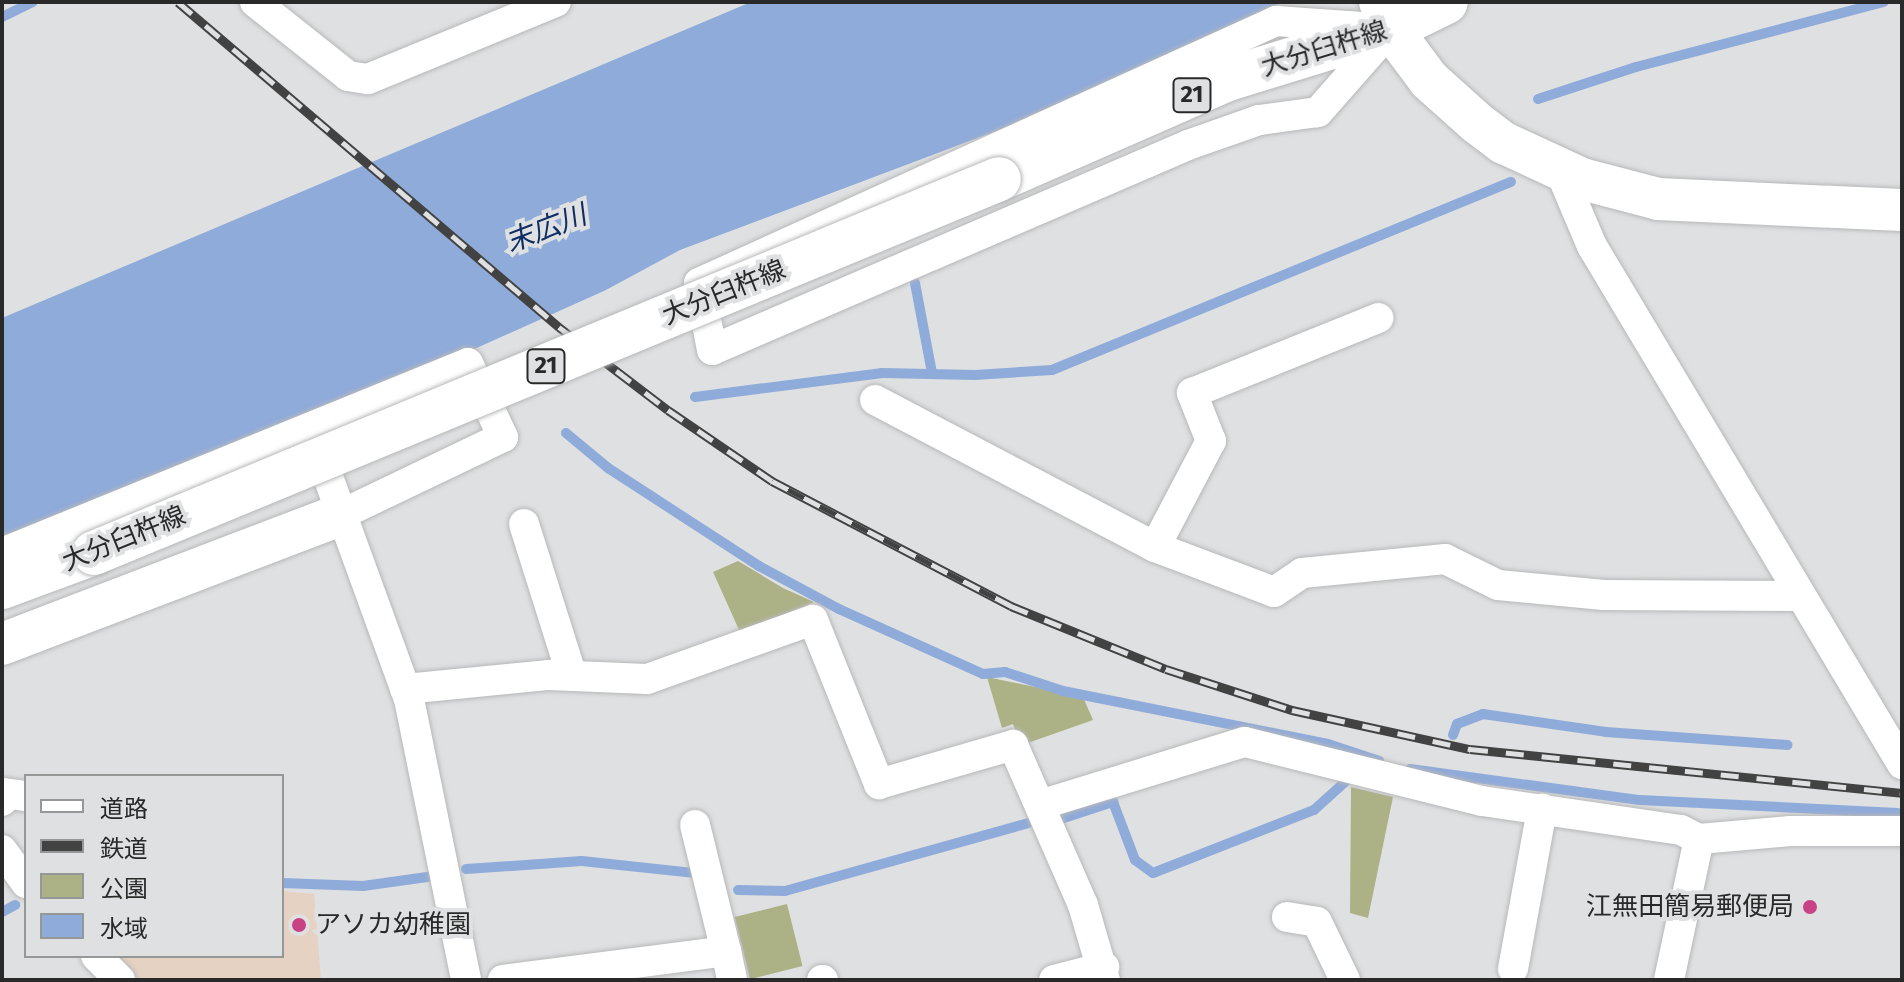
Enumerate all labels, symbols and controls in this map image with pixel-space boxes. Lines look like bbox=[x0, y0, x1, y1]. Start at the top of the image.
street label: 大分臼杵線 bbox=[1257, 15, 1391, 83]
road number: 21 bbox=[1172, 75, 1212, 115]
water label: 末広川 bbox=[501, 198, 591, 260]
street label: 大分臼杵線 bbox=[658, 254, 790, 332]
road number: 21 bbox=[526, 346, 566, 386]
street label: 大分臼杵線 bbox=[58, 500, 190, 578]
legend bbox=[24, 774, 284, 958]
text: 道路 bbox=[100, 795, 148, 823]
text: 鉄道 bbox=[100, 835, 148, 863]
text: 公園 bbox=[100, 875, 148, 903]
place label: 江無田簡易郵便局 bbox=[1586, 891, 1794, 923]
marker: 江無田簡易郵便局 bbox=[1801, 898, 1819, 916]
place label: アソカ幼稚園 bbox=[315, 909, 471, 941]
text: 水域 bbox=[100, 915, 148, 943]
marker: アソカ幼稚園 bbox=[290, 916, 308, 934]

